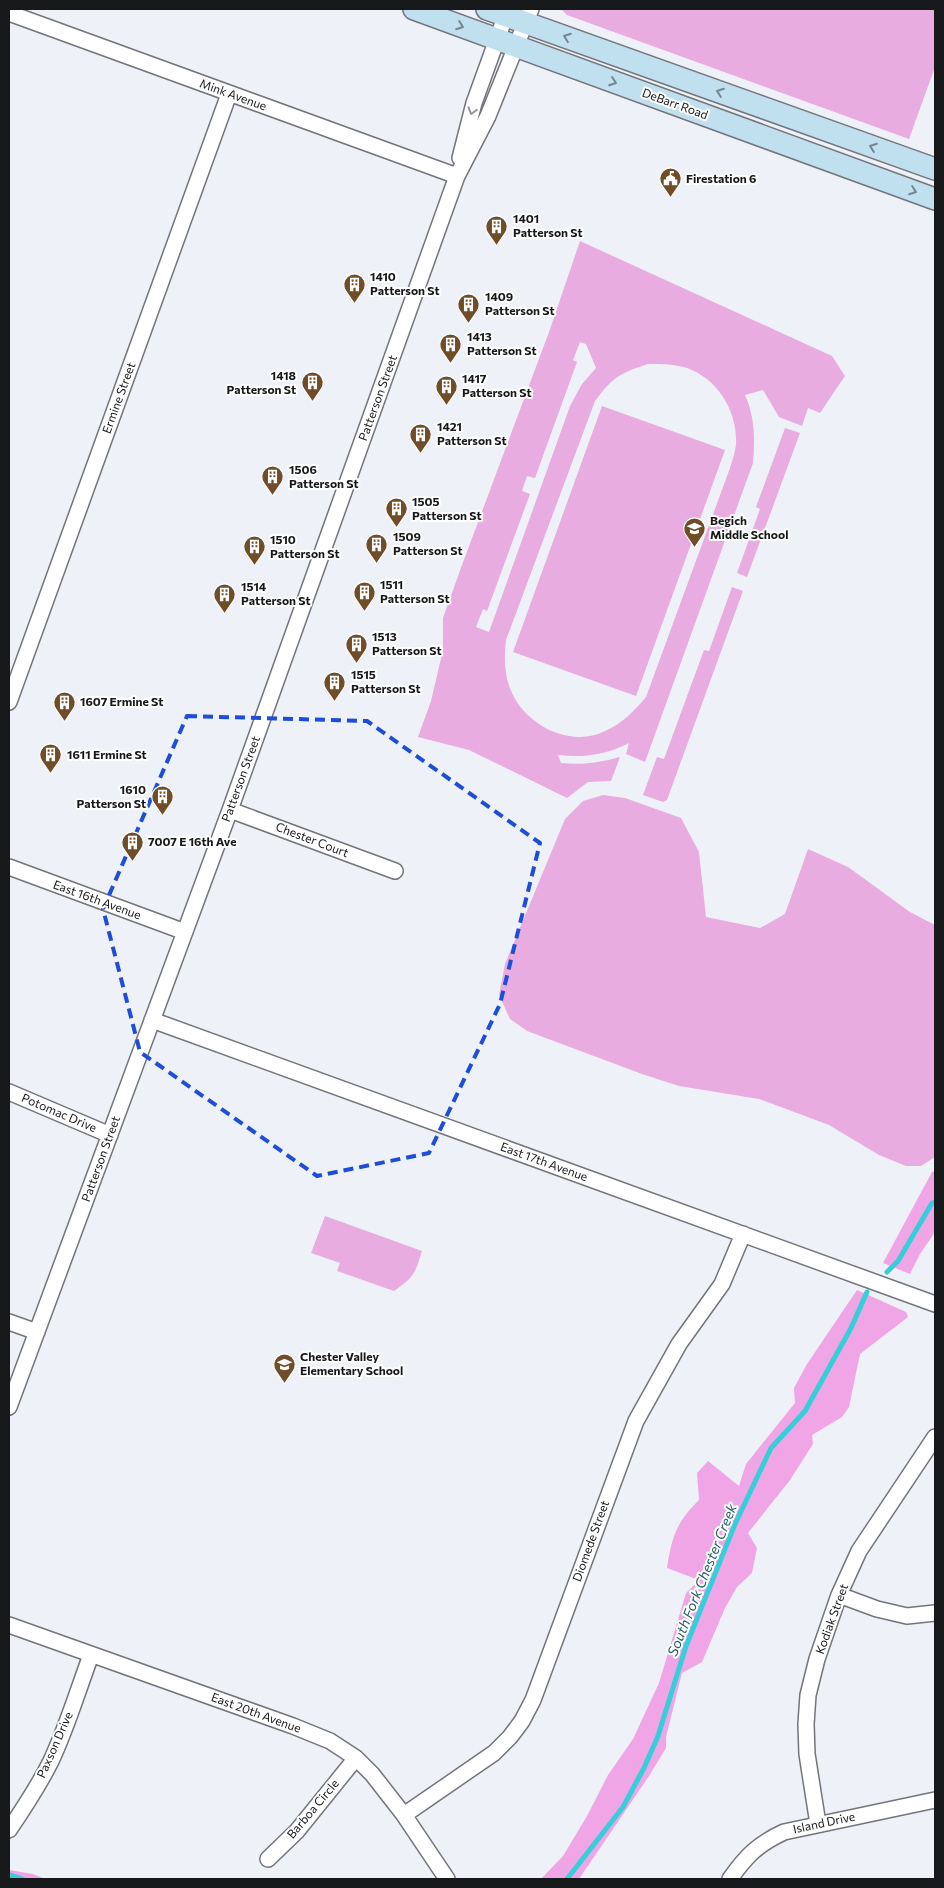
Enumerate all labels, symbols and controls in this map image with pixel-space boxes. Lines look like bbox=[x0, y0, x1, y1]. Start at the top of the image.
one-way arrow bbox=[455, 20, 464, 30]
one-way arrow bbox=[563, 33, 572, 43]
street label: Mink Avenue bbox=[198, 75, 269, 113]
one-way arrow bbox=[608, 76, 616, 86]
street label: DeBarr Road bbox=[640, 85, 710, 121]
one-way arrow bbox=[716, 88, 725, 98]
one-way arrow bbox=[468, 106, 478, 115]
one-way arrow bbox=[869, 143, 878, 153]
public building icon: Firestation 6 bbox=[658, 167, 682, 198]
place label: Firestation 6 bbox=[686, 171, 757, 185]
one-way arrow bbox=[909, 185, 917, 195]
place label: 1401 Patterson St bbox=[513, 211, 582, 239]
building icon: 1401 Patterson St bbox=[485, 214, 509, 245]
place label: 1410 Patterson St bbox=[370, 269, 439, 297]
building icon: 1410 Patterson St bbox=[342, 272, 366, 303]
place label: 1409 Patterson St bbox=[485, 289, 554, 317]
building icon: 1409 Patterson St bbox=[457, 292, 481, 323]
place label: 1413 Patterson St bbox=[467, 329, 536, 357]
building icon: 1413 Patterson St bbox=[439, 332, 463, 363]
street label: Patterson Street bbox=[355, 353, 399, 442]
street label: Ermine Street bbox=[99, 360, 137, 435]
place label: 1418 Patterson St bbox=[227, 368, 296, 396]
building icon: 1418 Patterson St bbox=[300, 371, 324, 402]
place label: 1417 Patterson St bbox=[462, 371, 531, 399]
building icon: 1417 Patterson St bbox=[434, 374, 458, 405]
place label: 1421 Patterson St bbox=[437, 419, 506, 447]
building icon: 1421 Patterson St bbox=[409, 422, 433, 453]
place label: 1506 Patterson St bbox=[289, 462, 358, 490]
building icon: 1506 Patterson St bbox=[261, 465, 285, 496]
place label: 1505 Patterson St bbox=[412, 494, 481, 522]
building icon: 1505 Patterson St bbox=[384, 497, 408, 528]
place label: Begich Middle School bbox=[710, 513, 788, 541]
school or university icon: Begich Middle School bbox=[682, 516, 706, 547]
place label: 1509 Patterson St bbox=[393, 529, 462, 557]
place label: 1510 Patterson St bbox=[270, 532, 339, 560]
building icon: 1509 Patterson St bbox=[365, 532, 389, 563]
building icon: 1510 Patterson St bbox=[242, 535, 266, 566]
place label: 1511 Patterson St bbox=[380, 577, 449, 605]
place label: 1514 Patterson St bbox=[241, 579, 310, 607]
building icon: 1511 Patterson St bbox=[352, 580, 376, 611]
building icon: 1514 Patterson St bbox=[213, 582, 237, 613]
place label: 1513 Patterson St bbox=[372, 629, 441, 657]
building icon: 1513 Patterson St bbox=[344, 632, 368, 663]
place label: 1515 Patterson St bbox=[351, 667, 420, 695]
building icon: 1515 Patterson St bbox=[323, 670, 347, 701]
building icon: 1607 Ermine St bbox=[52, 690, 76, 721]
place label: 1607 Ermine St bbox=[80, 694, 163, 708]
street label: Patterson Street bbox=[218, 734, 262, 823]
building icon: 1611 Ermine St bbox=[39, 743, 63, 774]
place label: 1611 Ermine St bbox=[67, 747, 147, 761]
place label: 1610 Patterson St bbox=[77, 782, 146, 810]
building icon: 1610 Patterson St bbox=[150, 785, 174, 816]
street label: Chester Court bbox=[274, 819, 351, 859]
building icon: 7007 E 16th Ave bbox=[120, 830, 144, 861]
place label: 7007 E 16th Ave bbox=[148, 834, 236, 848]
street label: East 16th Avenue bbox=[51, 877, 143, 921]
street label: Potomac Drive bbox=[20, 1090, 99, 1134]
street label: Patterson Street bbox=[78, 1114, 122, 1203]
street label: East 17th Avenue bbox=[499, 1139, 590, 1183]
place label: Chester Valley Elementary School bbox=[300, 1349, 403, 1377]
school or university icon: Chester Valley Elementary School bbox=[272, 1352, 296, 1383]
street label: Diomede Street bbox=[569, 1498, 611, 1583]
water label: South Fork Chester Creek bbox=[663, 1501, 740, 1658]
street label: Kodiak Street bbox=[812, 1582, 850, 1656]
street label: East 20th Avenue bbox=[210, 1689, 303, 1735]
street label: Paxson Drive bbox=[33, 1709, 75, 1780]
street label: Barboa Circle bbox=[283, 1776, 341, 1841]
street label: Island Drive bbox=[791, 1809, 856, 1835]

